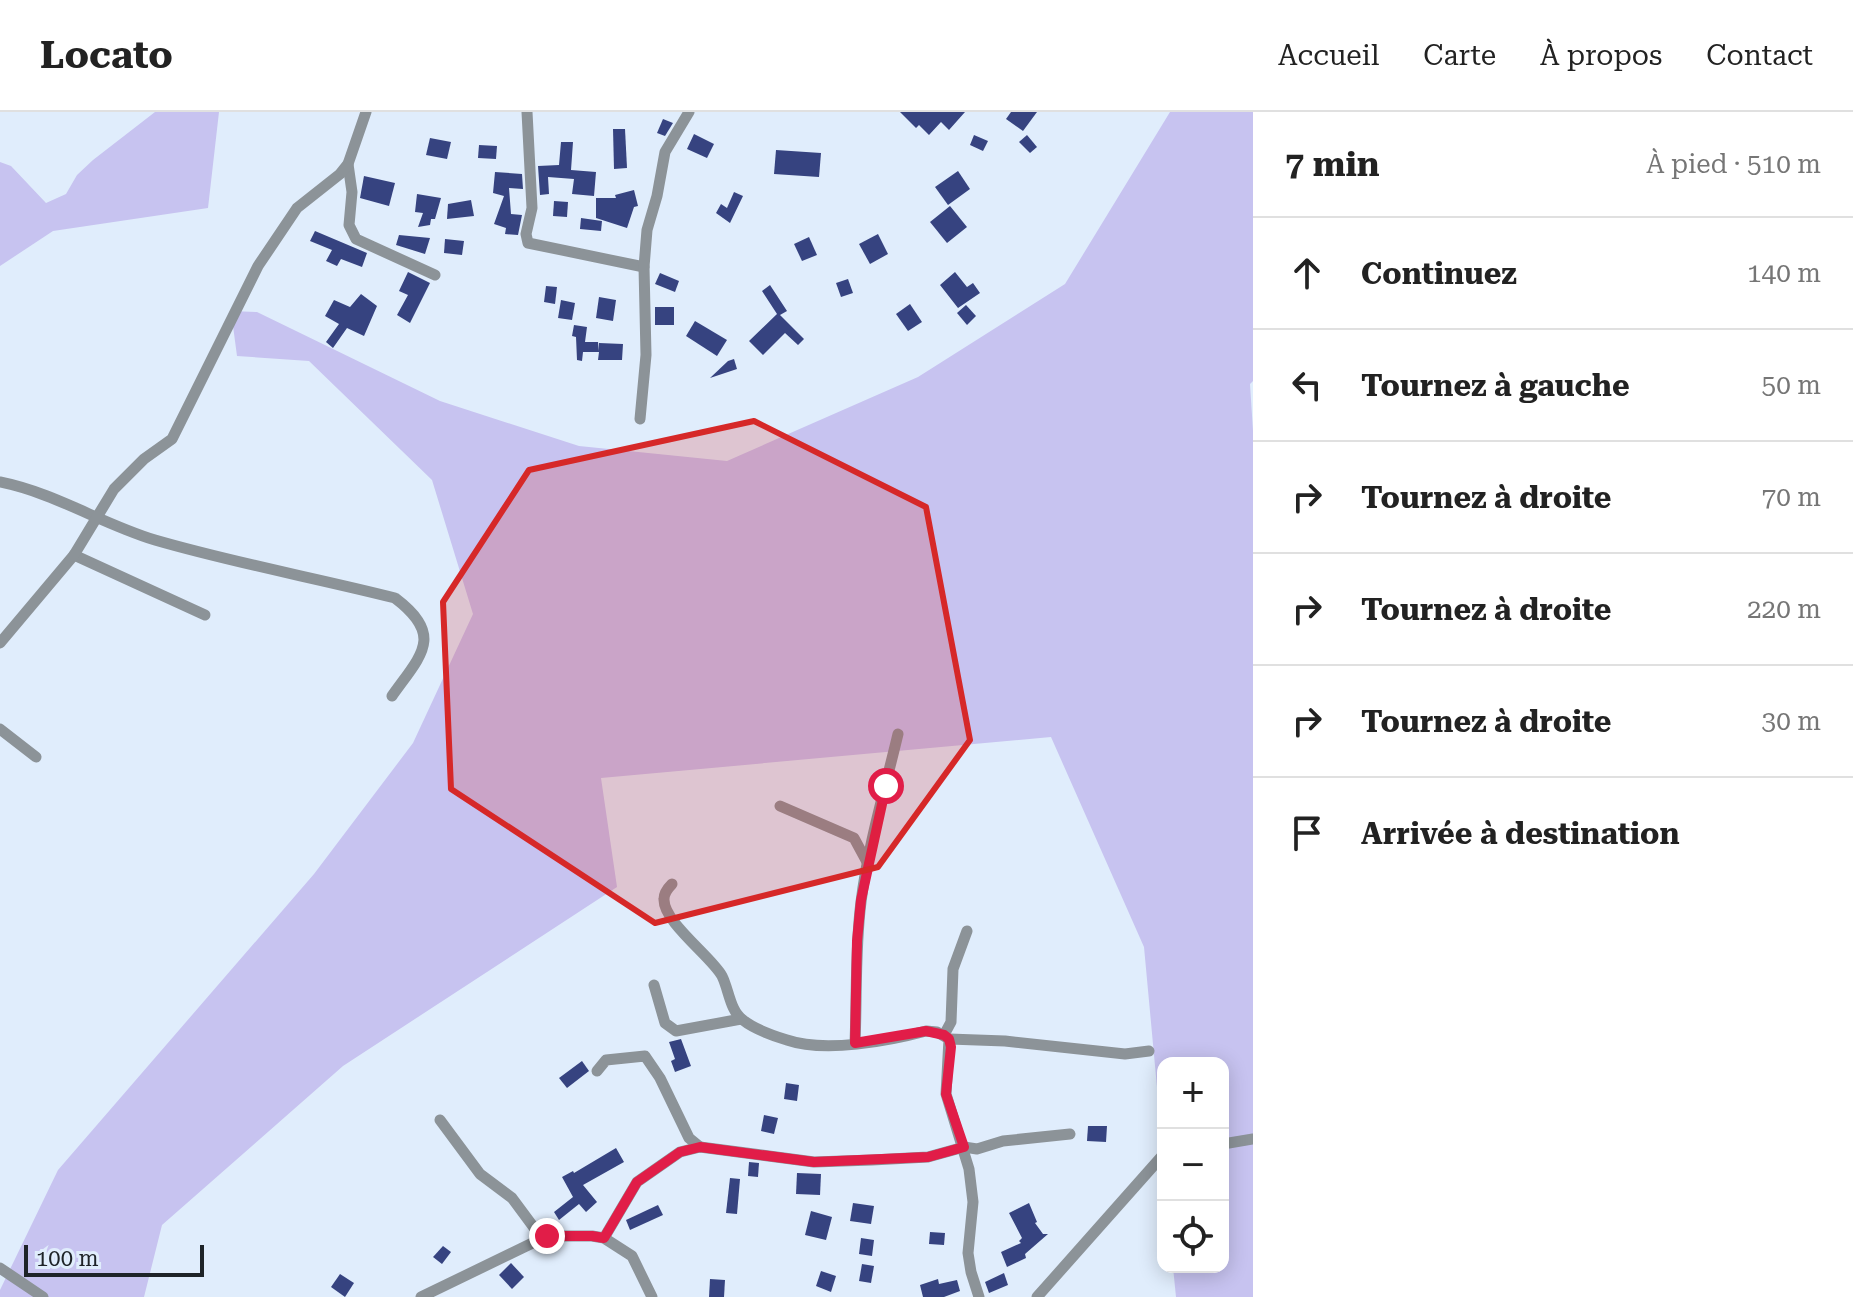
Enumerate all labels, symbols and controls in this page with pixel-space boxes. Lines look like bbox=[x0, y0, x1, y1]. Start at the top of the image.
text: Locato bbox=[40, 33, 173, 77]
text: Accueil bbox=[1278, 39, 1379, 72]
text: Carte bbox=[1423, 39, 1496, 72]
text: À propos bbox=[1540, 39, 1662, 72]
text: Contact bbox=[1706, 39, 1813, 72]
text: 7 min bbox=[1285, 144, 1380, 184]
text: À pied · 510 m bbox=[1646, 149, 1821, 179]
icon: ahead bbox=[1285, 251, 1329, 295]
text: Continuez bbox=[1361, 256, 1517, 291]
text: 140 m bbox=[1747, 258, 1821, 288]
icon: left bbox=[1285, 363, 1329, 407]
text: Tournez à gauche bbox=[1361, 368, 1630, 403]
text: 50 m bbox=[1762, 370, 1821, 400]
icon: right bbox=[1285, 475, 1329, 519]
text: Tournez à droite bbox=[1361, 480, 1611, 515]
text: 70 m bbox=[1762, 482, 1821, 512]
icon: right bbox=[1285, 587, 1329, 631]
text: Tournez à droite bbox=[1361, 592, 1611, 627]
text: 220 m bbox=[1747, 594, 1821, 624]
icon: right bbox=[1285, 699, 1329, 743]
text: Tournez à droite bbox=[1361, 704, 1611, 739]
text: 30 m bbox=[1762, 706, 1821, 736]
route start bbox=[868, 768, 904, 804]
icon: arrive bbox=[1285, 811, 1329, 855]
text: Arrivée à destination bbox=[1361, 816, 1680, 851]
map controls bbox=[1157, 1057, 1229, 1273]
button: + bbox=[1157, 1057, 1229, 1129]
button: − bbox=[1157, 1129, 1229, 1201]
button: locate bbox=[1157, 1201, 1229, 1273]
route end bbox=[529, 1218, 565, 1254]
scale bar bbox=[24, 1241, 204, 1277]
text: 100 m bbox=[36, 1246, 99, 1271]

